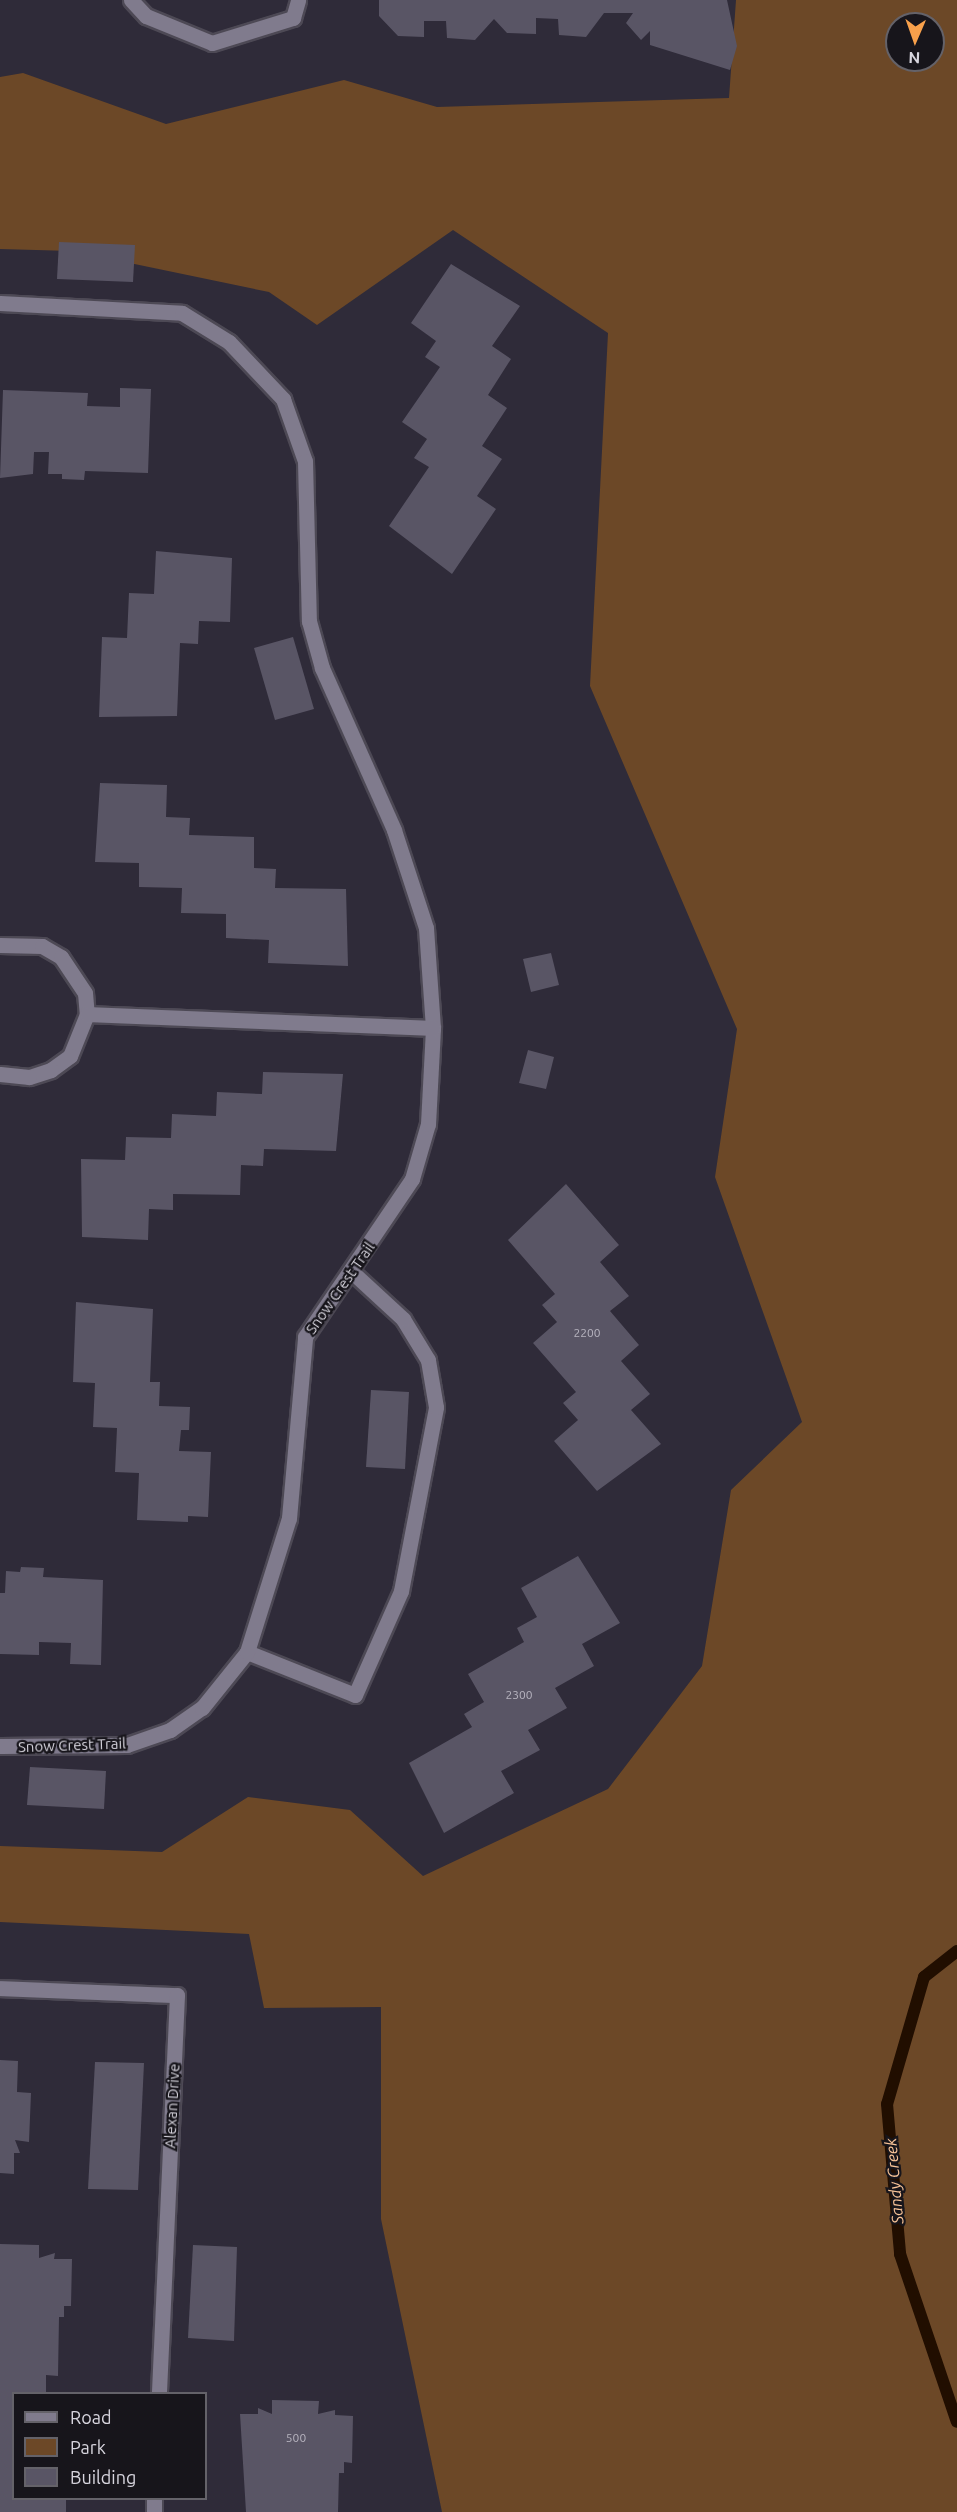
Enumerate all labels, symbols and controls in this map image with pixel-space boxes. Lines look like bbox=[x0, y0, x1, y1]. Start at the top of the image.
north arrow bbox=[885, 12, 945, 72]
text: N bbox=[908, 49, 921, 67]
street label: Snow Crest Trail bbox=[302, 1239, 378, 1337]
house number: 2200 bbox=[573, 1326, 601, 1340]
house number: 2300 bbox=[505, 1688, 533, 1702]
street label: Snow Crest Trail bbox=[18, 1734, 126, 1756]
street label: Alexan Drive bbox=[161, 2063, 183, 2149]
water label: Sandy Creek bbox=[881, 2137, 907, 2225]
legend bbox=[12, 2392, 207, 2500]
text: Road bbox=[70, 2407, 112, 2427]
house number: 500 bbox=[286, 2431, 306, 2445]
text: Park bbox=[70, 2437, 106, 2457]
text: Building bbox=[70, 2467, 136, 2487]

